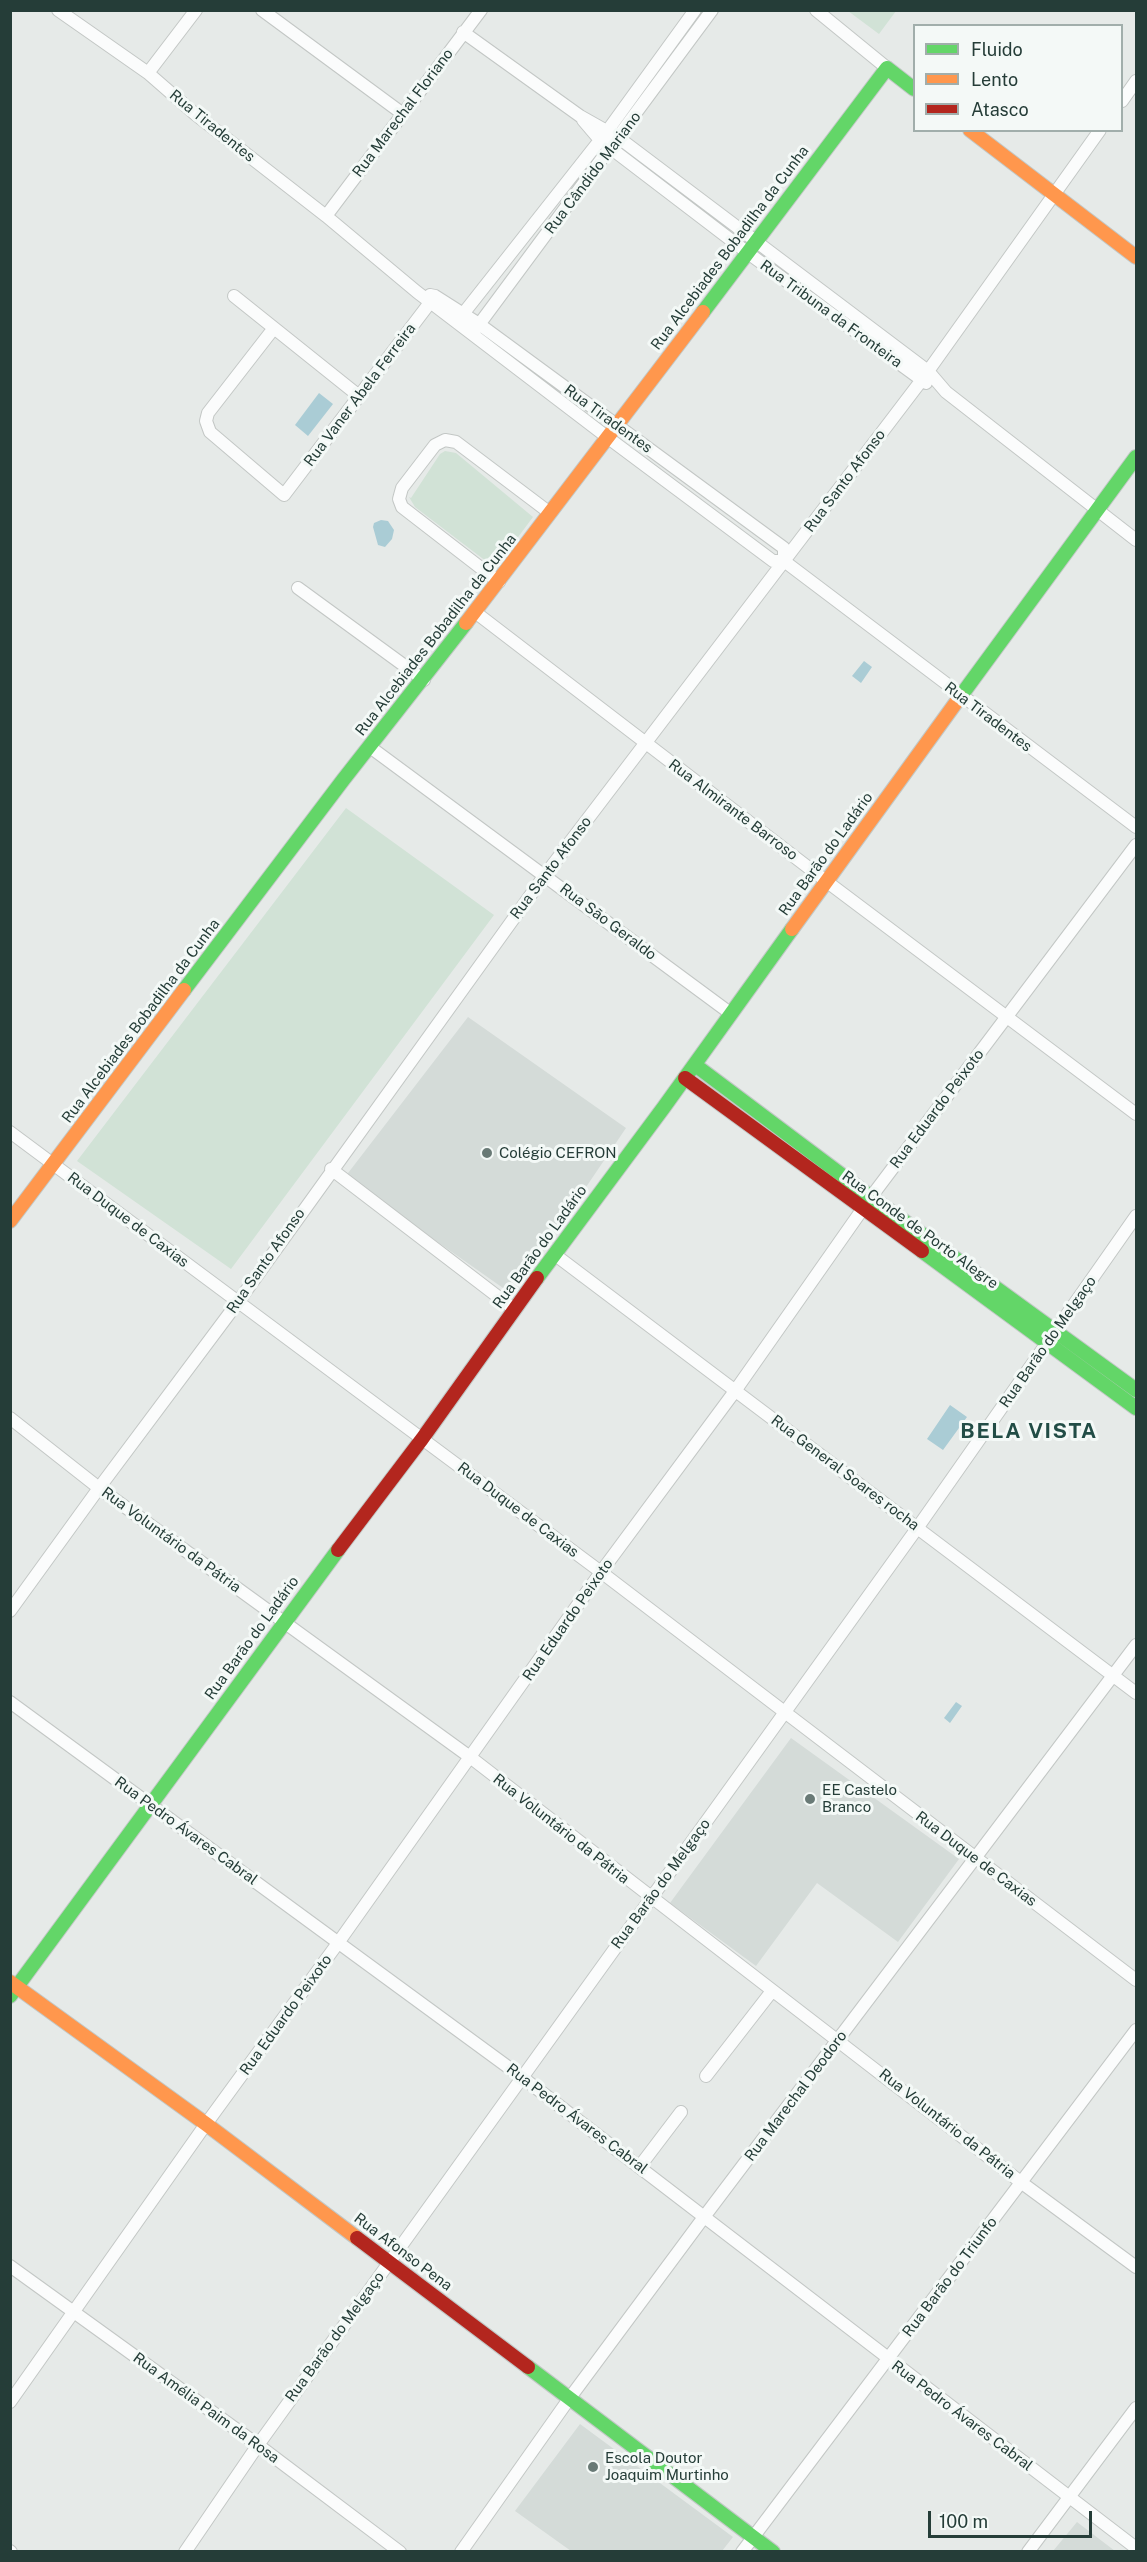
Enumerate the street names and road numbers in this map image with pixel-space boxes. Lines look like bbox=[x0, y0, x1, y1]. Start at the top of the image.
street label: Rua Marechal Floriano bbox=[349, 45, 457, 181]
street label: Rua Tiradentes bbox=[166, 86, 258, 166]
street label: Rua Cândido Mariano bbox=[541, 108, 645, 238]
street label: Rua Alcebiades Bobadilha da Cunha bbox=[647, 142, 813, 354]
street label: Rua Tribuna da Fronteira bbox=[756, 256, 906, 372]
street label: Rua Vaner Abela Ferreira bbox=[300, 320, 420, 470]
street label: Rua Tiradentes bbox=[560, 381, 656, 457]
street label: Rua Santo Afonso bbox=[801, 426, 889, 536]
street label: Rua Alcebiades Bobadilha da Cunha bbox=[352, 531, 520, 739]
street label: Rua Tiradentes bbox=[941, 678, 1035, 756]
street label: Rua Almirante Barroso bbox=[665, 756, 801, 864]
street label: Rua Barão do Ladário bbox=[775, 789, 877, 919]
street label: Rua Santo Afonso bbox=[507, 813, 595, 923]
street label: Rua São Geraldo bbox=[556, 880, 660, 964]
street label: Rua Alcebiades Bobadilha da Cunha bbox=[58, 915, 224, 1127]
street label: Rua Eduardo Peixoto bbox=[886, 1046, 988, 1172]
street label: Rua Conde de Porto Alegre bbox=[838, 1167, 1002, 1293]
street label: Rua Duque de Caxias bbox=[64, 1169, 192, 1271]
street label: Rua Barão do Ladário bbox=[489, 1182, 591, 1312]
street label: Rua Santo Afonso bbox=[223, 1205, 309, 1317]
street label: Rua Barão do Melgaço bbox=[996, 1273, 1100, 1411]
street label: Rua General Soares rocha bbox=[767, 1411, 923, 1535]
street label: Rua Duque de Caxias bbox=[454, 1459, 582, 1561]
street label: Rua Voluntário da Pátria bbox=[98, 1483, 244, 1597]
street label: Rua Eduardo Peixoto bbox=[519, 1556, 617, 1684]
street label: Rua Barão do Ladário bbox=[201, 1573, 303, 1703]
street label: Rua Voluntário da Pátria bbox=[489, 1770, 633, 1888]
street label: Rua Pedro Ávares Cabral bbox=[111, 1773, 261, 1889]
street label: Rua Duque de Caxias bbox=[912, 1808, 1040, 1910]
street label: Rua Barão do Melgaço bbox=[608, 1815, 714, 1953]
street label: Rua Eduardo Peixoto bbox=[236, 1951, 336, 2079]
street label: Rua Marechal Deodoro bbox=[741, 2027, 851, 2165]
street label: Rua Pedro Ávares Cabral bbox=[503, 2060, 651, 2178]
street label: Rua Voluntário da Pátria bbox=[875, 2065, 1019, 2183]
street label: Rua Afonso Pena bbox=[350, 2209, 456, 2295]
street label: Rua Barão do Triunfo bbox=[899, 2213, 1001, 2341]
street label: Rua Barão do Melgaço bbox=[282, 2268, 388, 2406]
street label: Rua Amélia Paim da Rosa bbox=[129, 2349, 283, 2467]
street label: Rua Pedro Ávares Cabral bbox=[888, 2357, 1036, 2475]

